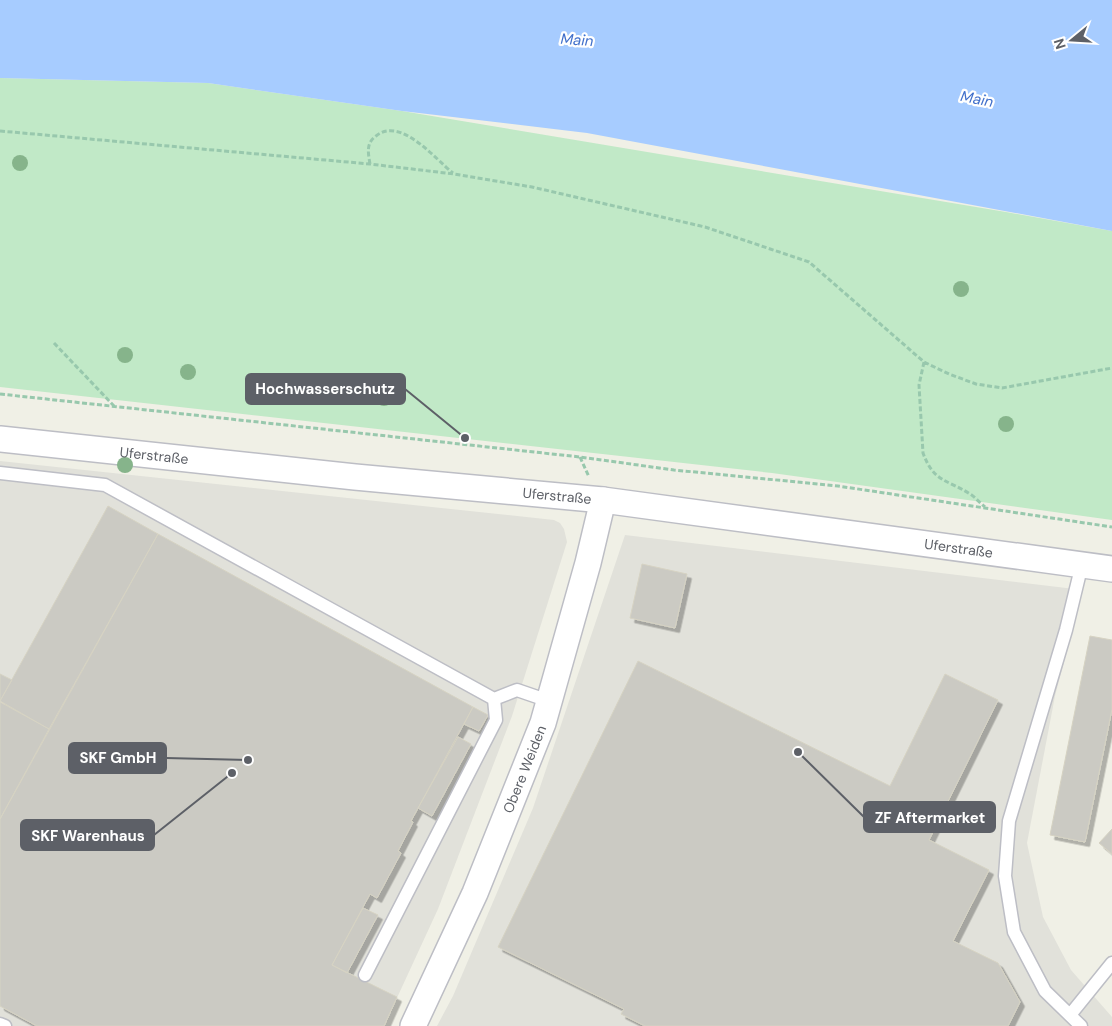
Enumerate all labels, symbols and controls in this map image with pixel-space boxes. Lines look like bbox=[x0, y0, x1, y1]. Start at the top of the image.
north arrow bbox=[1047, 15, 1097, 65]
water label: Main bbox=[560, 29, 595, 51]
text: N bbox=[1049, 36, 1070, 52]
water label: Main bbox=[959, 86, 996, 112]
callout: Hochwasserschutz bbox=[246, 374, 405, 404]
text: Hochwasserschutz bbox=[255, 379, 395, 399]
street label: Uferstraße bbox=[119, 443, 189, 468]
street label: Uferstraße bbox=[522, 484, 592, 508]
street label: Uferstraße bbox=[923, 535, 994, 562]
street label: Obere Weiden bbox=[499, 723, 550, 816]
callout: SKF GmbH bbox=[69, 743, 166, 773]
text: SKF GmbH bbox=[79, 748, 157, 768]
callout: ZF Aftermarket bbox=[864, 802, 995, 832]
text: ZF Aftermarket bbox=[875, 808, 985, 828]
callout: SKF Warenhaus bbox=[21, 820, 154, 850]
text: SKF Warenhaus bbox=[31, 826, 145, 846]

